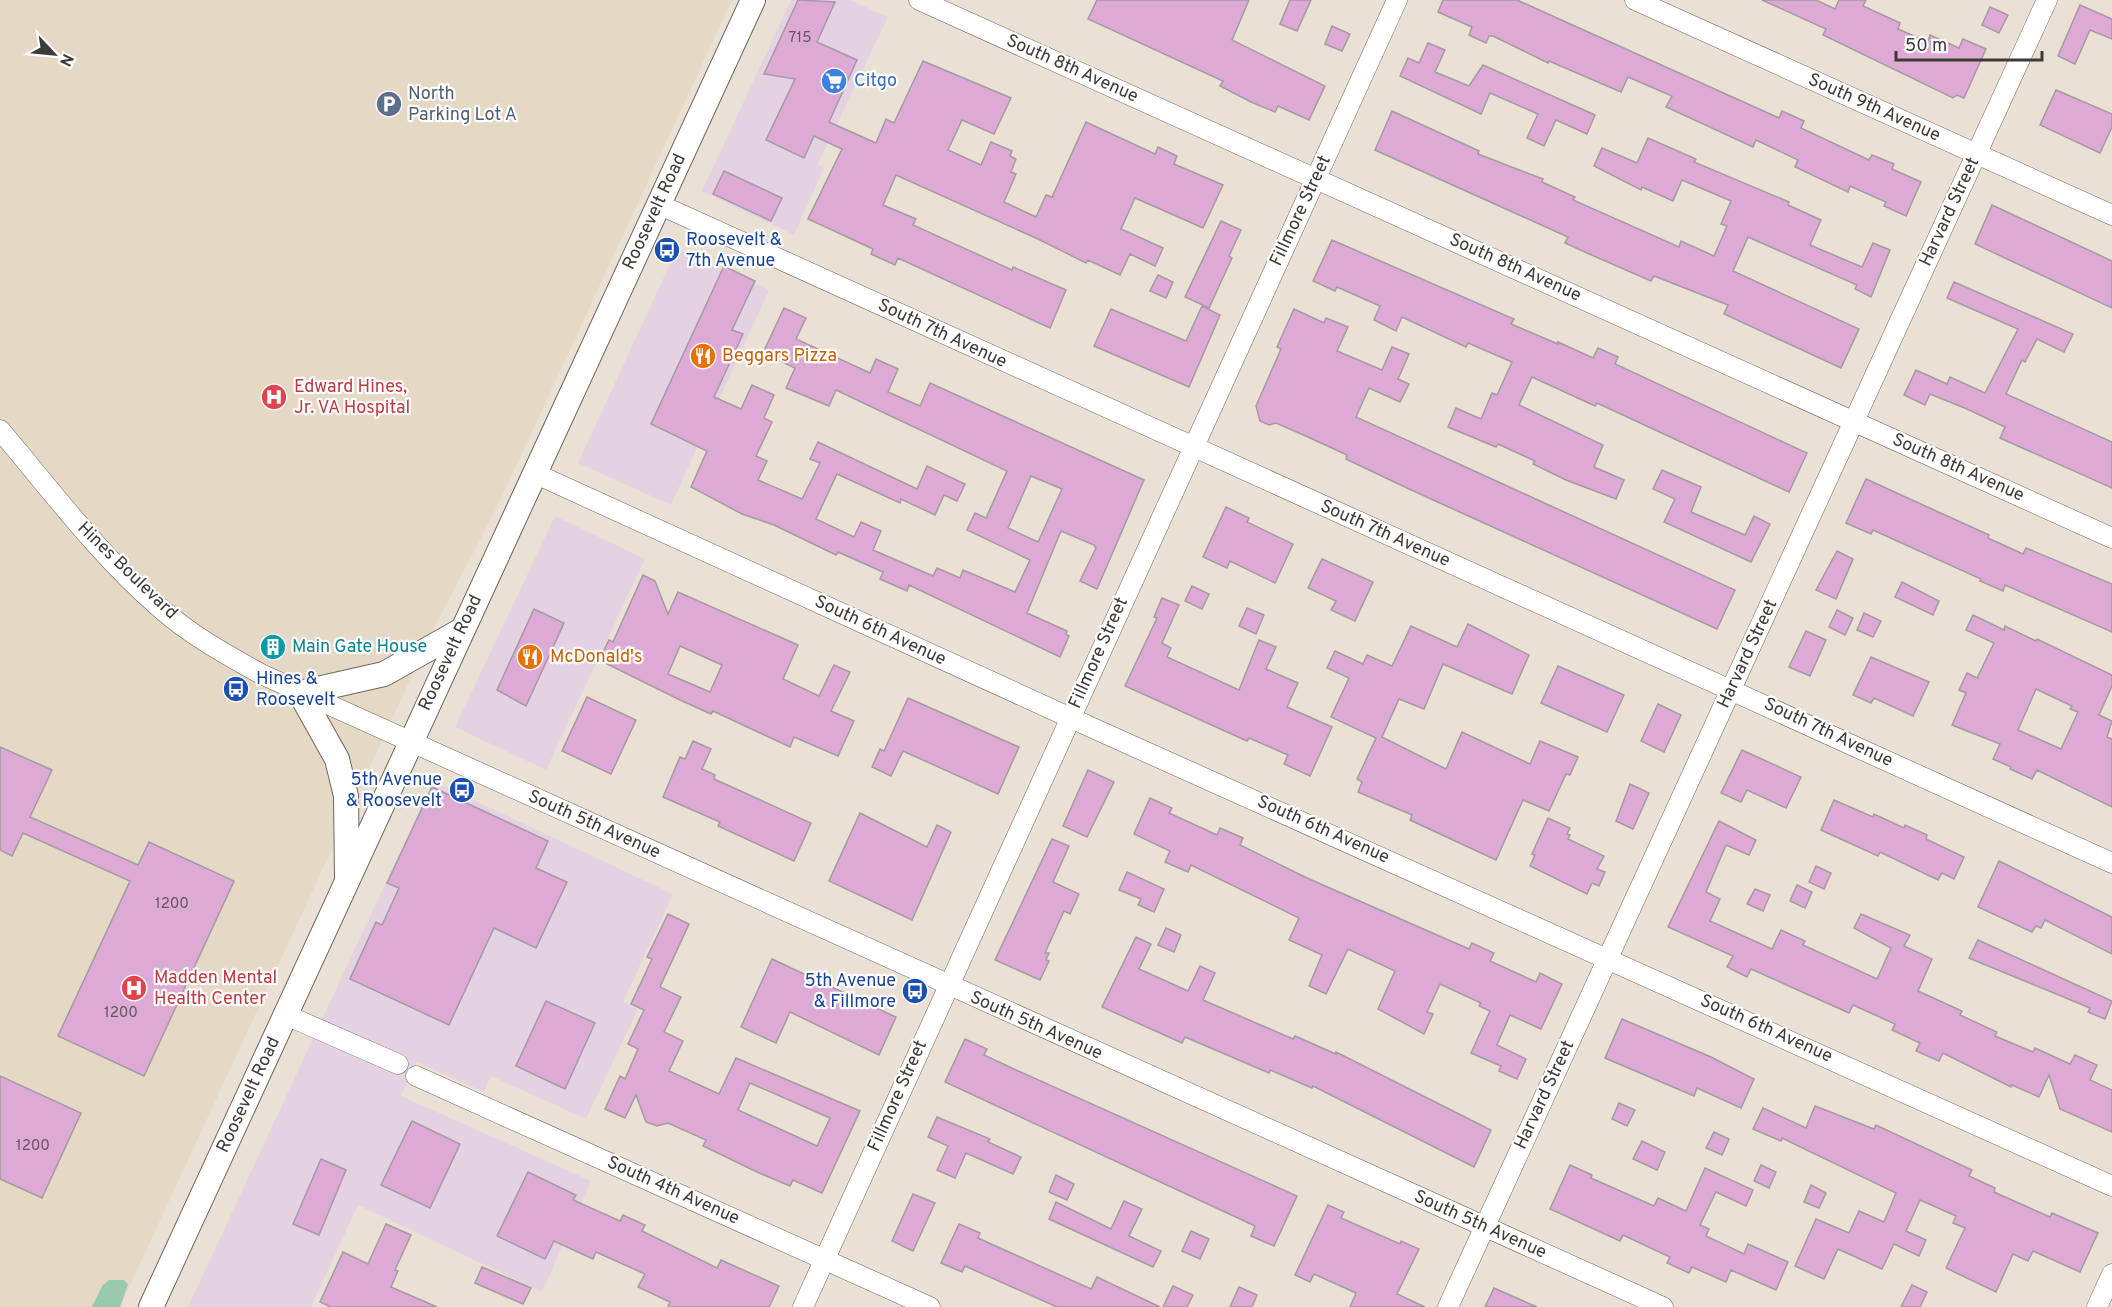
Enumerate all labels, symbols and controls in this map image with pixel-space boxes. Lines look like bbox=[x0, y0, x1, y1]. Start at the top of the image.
north arrow bbox=[24, 24, 84, 84]
scale bar bbox=[1896, 24, 2042, 62]
house number: 715 bbox=[788, 29, 812, 48]
street label: South 8th Avenue bbox=[1002, 30, 1142, 108]
text: 50 m bbox=[1905, 35, 1947, 58]
text: N bbox=[54, 50, 77, 69]
supermarket icon: Citgo bbox=[819, 66, 849, 96]
street label: South 9th Avenue bbox=[1804, 69, 1944, 147]
place label: Citgo bbox=[854, 70, 897, 93]
place label: North Parking Lot A bbox=[408, 83, 517, 127]
parking icon: North Parking Lot A bbox=[374, 89, 404, 119]
street label: Roosevelt Road bbox=[618, 150, 692, 274]
street label: Fillmore Street bbox=[1265, 152, 1337, 270]
street label: Harvard Street bbox=[1915, 154, 1985, 270]
place label: Roosevelt & 7th Avenue bbox=[686, 229, 782, 273]
street label: South 8th Avenue bbox=[1445, 229, 1585, 307]
bus stop icon: Roosevelt & 7th Avenue bbox=[652, 235, 682, 265]
street label: South 7th Avenue bbox=[874, 294, 1010, 374]
restaurant icon: Beggars Pizza bbox=[688, 341, 718, 371]
place label: Beggars Pizza bbox=[722, 345, 837, 368]
place label: Edward Hines, Jr. VA Hospital bbox=[294, 376, 410, 420]
hospital icon: Edward Hines, Jr. VA Hospital bbox=[259, 382, 289, 412]
street label: South 8th Avenue bbox=[1888, 429, 2028, 507]
street label: South 7th Avenue bbox=[1316, 495, 1454, 573]
street label: Hines Boulevard bbox=[72, 517, 182, 625]
street label: South 6th Avenue bbox=[811, 590, 949, 672]
street label: Roosevelt Road bbox=[414, 591, 488, 715]
street label: Fillmore Street bbox=[1064, 594, 1134, 712]
street label: Harvard Street bbox=[1713, 596, 1783, 712]
building icon: Main Gate House bbox=[258, 632, 288, 662]
place label: Main Gate House bbox=[292, 636, 427, 659]
restaurant icon: McDonald's bbox=[515, 642, 545, 672]
place label: McDonald's bbox=[550, 646, 642, 669]
place label: Hines & Roosevelt bbox=[256, 668, 336, 712]
bus stop icon: Hines & Roosevelt bbox=[221, 674, 251, 704]
street label: South 7th Avenue bbox=[1760, 693, 1896, 773]
place label: 5th Avenue & Roosevelt bbox=[346, 769, 442, 813]
bus stop icon: 5th Avenue & Roosevelt bbox=[447, 775, 477, 805]
street label: South 5th Avenue bbox=[524, 785, 664, 865]
street label: South 6th Avenue bbox=[1253, 791, 1393, 869]
house number: 1200 bbox=[155, 895, 189, 914]
place label: Madden Mental Health Center bbox=[154, 967, 277, 1011]
place label: 5th Avenue & Fillmore bbox=[805, 970, 896, 1014]
hospital icon: Madden Mental Health Center bbox=[119, 973, 149, 1003]
bus stop icon: 5th Avenue & Fillmore bbox=[900, 976, 930, 1006]
street label: South 5th Avenue bbox=[966, 986, 1106, 1066]
street label: South 6th Avenue bbox=[1696, 990, 1836, 1068]
house number: 1200 bbox=[104, 1004, 138, 1023]
street label: Roosevelt Road bbox=[212, 1033, 286, 1157]
street label: Fillmore Street bbox=[863, 1037, 933, 1155]
street label: Harvard Street bbox=[1510, 1037, 1580, 1153]
house number: 1200 bbox=[16, 1137, 50, 1156]
street label: South 4th Avenue bbox=[603, 1151, 743, 1231]
street label: South 5th Avenue bbox=[1410, 1185, 1550, 1265]

